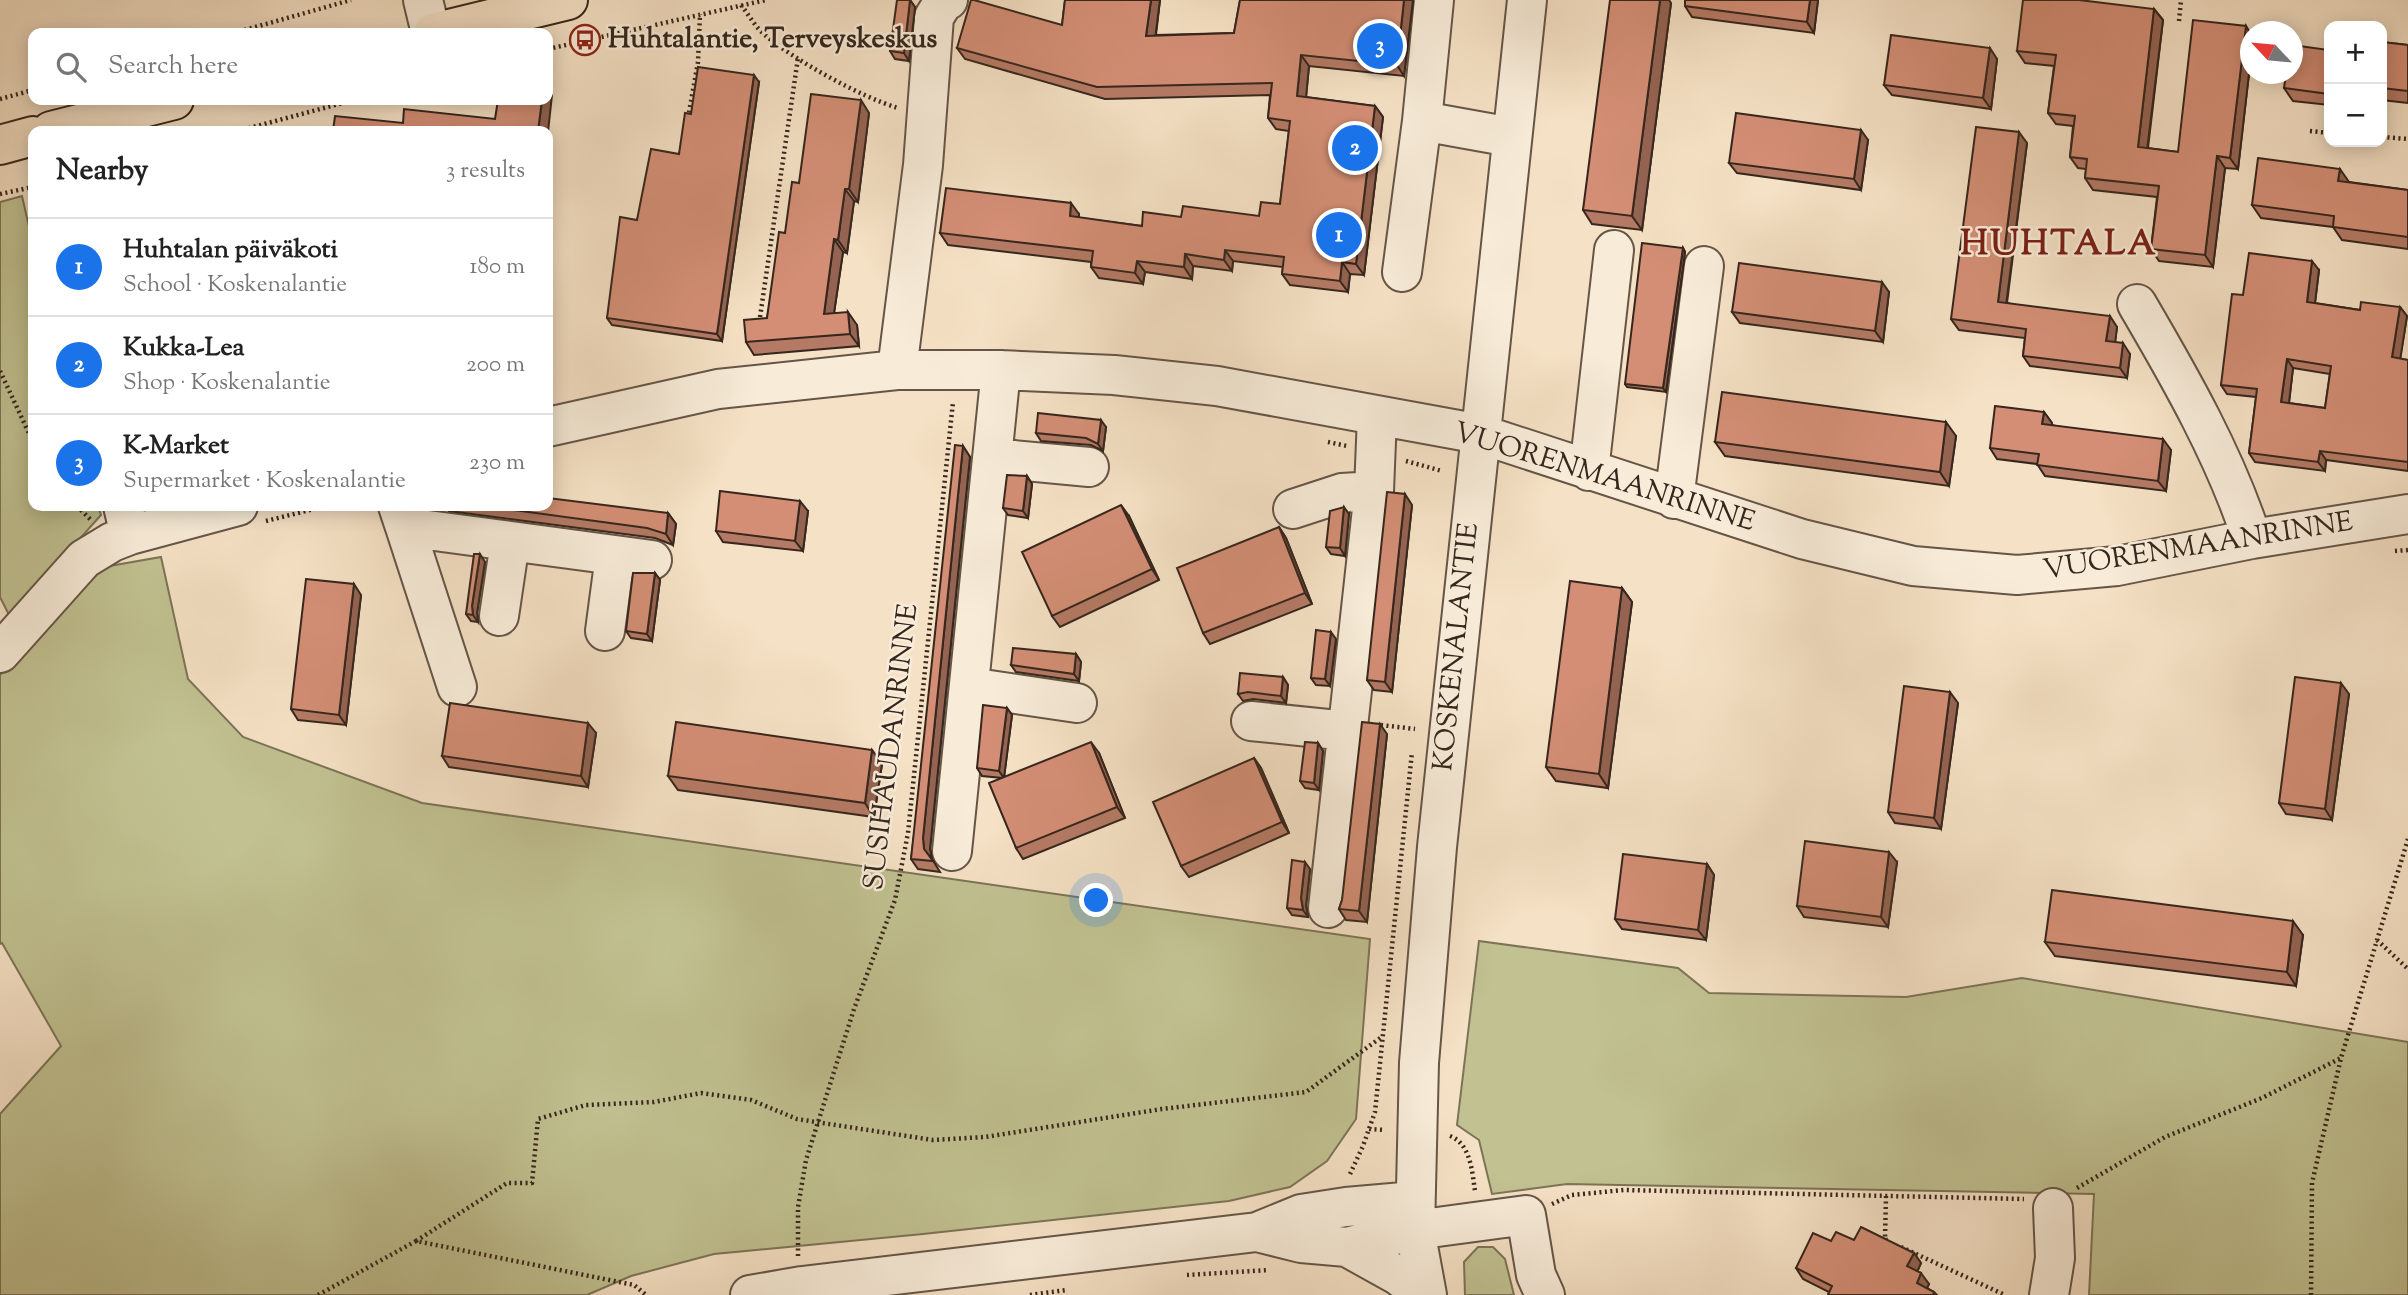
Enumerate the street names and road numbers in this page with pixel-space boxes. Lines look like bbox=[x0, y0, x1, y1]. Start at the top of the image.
street label: VUORENMAANRINNE bbox=[1448, 413, 1760, 543]
street label: VUORENMAANRINNE bbox=[2040, 503, 2356, 591]
street label: KOSKENALANTIE bbox=[1424, 521, 1490, 773]
street label: SUSIHAUDANRINNE bbox=[855, 601, 929, 892]

